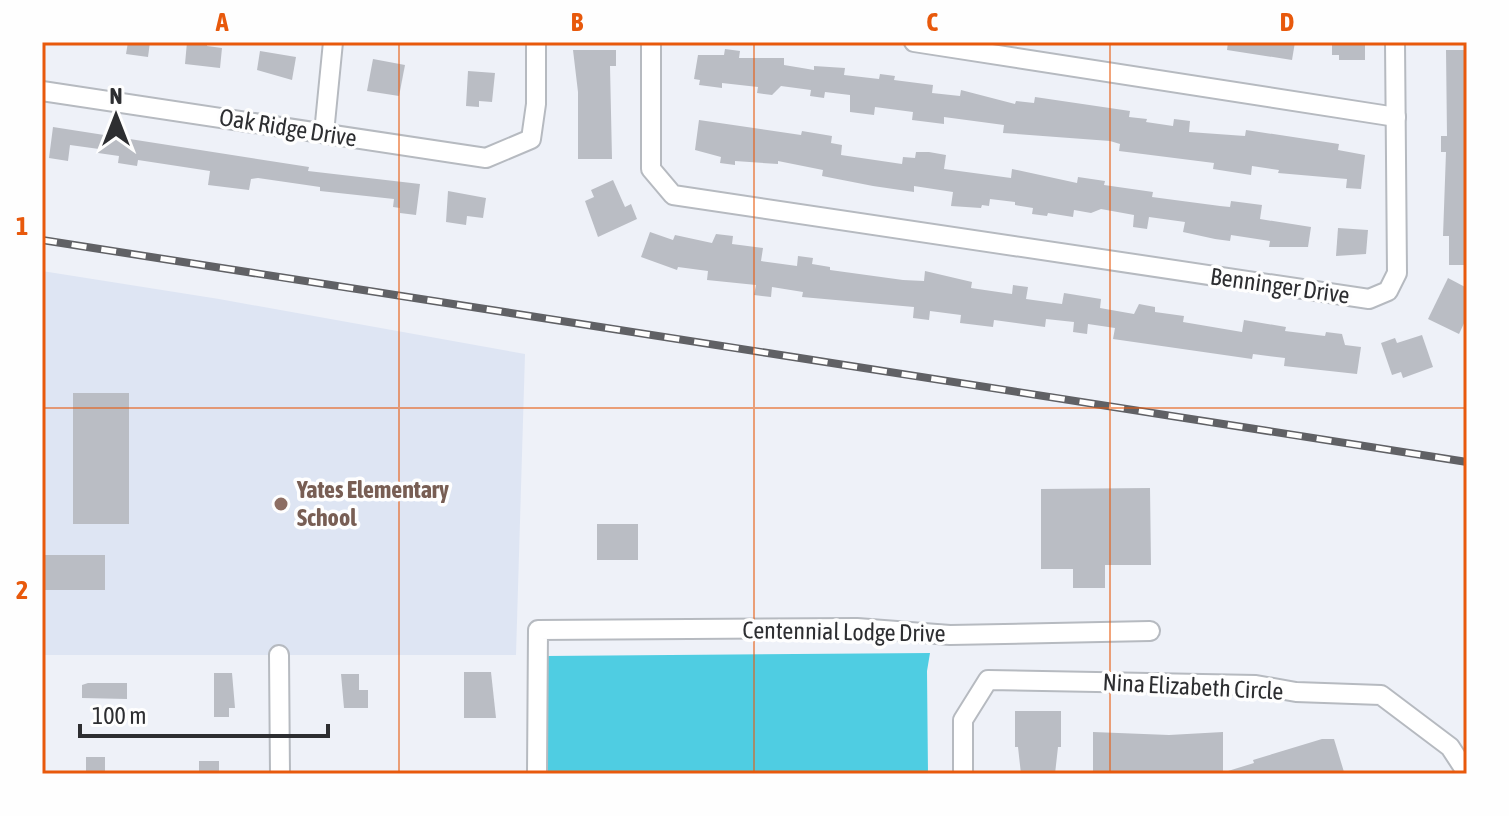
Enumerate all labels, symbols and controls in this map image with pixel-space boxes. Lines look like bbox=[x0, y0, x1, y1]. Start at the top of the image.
text: A bbox=[215, 7, 229, 37]
text: B bbox=[571, 7, 584, 37]
text: C bbox=[926, 7, 938, 37]
text: D bbox=[1280, 7, 1294, 37]
north arrow bbox=[76, 76, 156, 156]
text: N bbox=[110, 83, 122, 109]
street label: Oak Ridge Drive bbox=[218, 103, 359, 152]
text: 1 bbox=[16, 211, 28, 241]
street label: Benninger Drive bbox=[1209, 262, 1351, 309]
place label: Yates Elementary School bbox=[296, 476, 449, 531]
marker: Yates Elementary School bbox=[272, 495, 290, 513]
text: 2 bbox=[16, 575, 28, 605]
street label: Centennial Lodge Drive bbox=[742, 616, 946, 647]
street label: Nina Elizabeth Circle bbox=[1102, 668, 1284, 705]
scale bar bbox=[80, 688, 328, 738]
text: 100 m bbox=[92, 702, 146, 729]

